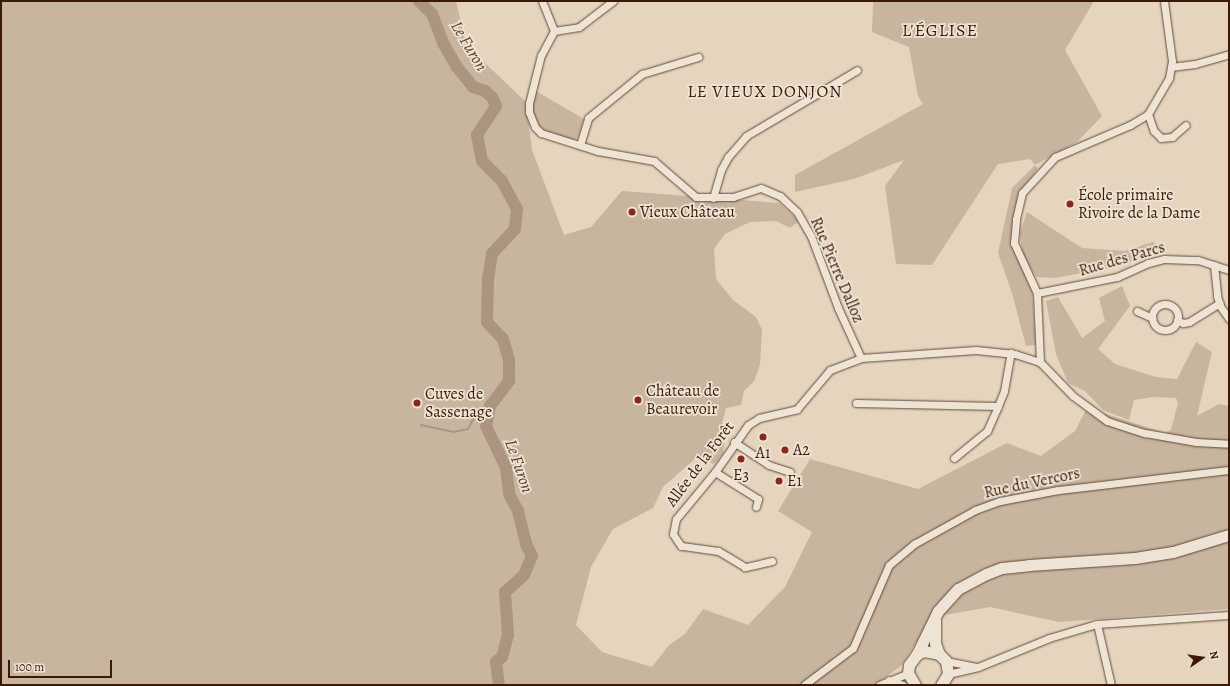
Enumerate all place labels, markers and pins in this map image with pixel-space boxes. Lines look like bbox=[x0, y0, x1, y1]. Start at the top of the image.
place label: École primaire Rivoire de la Dame bbox=[1078, 185, 1200, 223]
marker: École primaire Rivoire de la Dame bbox=[1065, 199, 1075, 209]
place label: Vieux Château bbox=[640, 202, 735, 222]
marker: Vieux Château bbox=[627, 207, 637, 217]
place label: Château de Beaurevoir bbox=[646, 381, 720, 419]
place label: Cuves de Sassenage bbox=[425, 384, 492, 422]
marker: Château de Beaurevoir bbox=[633, 395, 643, 405]
marker: Cuves de Sassenage bbox=[412, 398, 422, 408]
marker: A1 bbox=[758, 432, 768, 442]
place label: A2 bbox=[793, 440, 810, 460]
place label: A1 bbox=[756, 443, 770, 463]
marker: A2 bbox=[780, 445, 790, 455]
marker: E3 bbox=[736, 454, 746, 464]
place label: E3 bbox=[733, 465, 749, 485]
place label: E1 bbox=[787, 471, 802, 491]
marker: E1 bbox=[774, 476, 784, 486]

